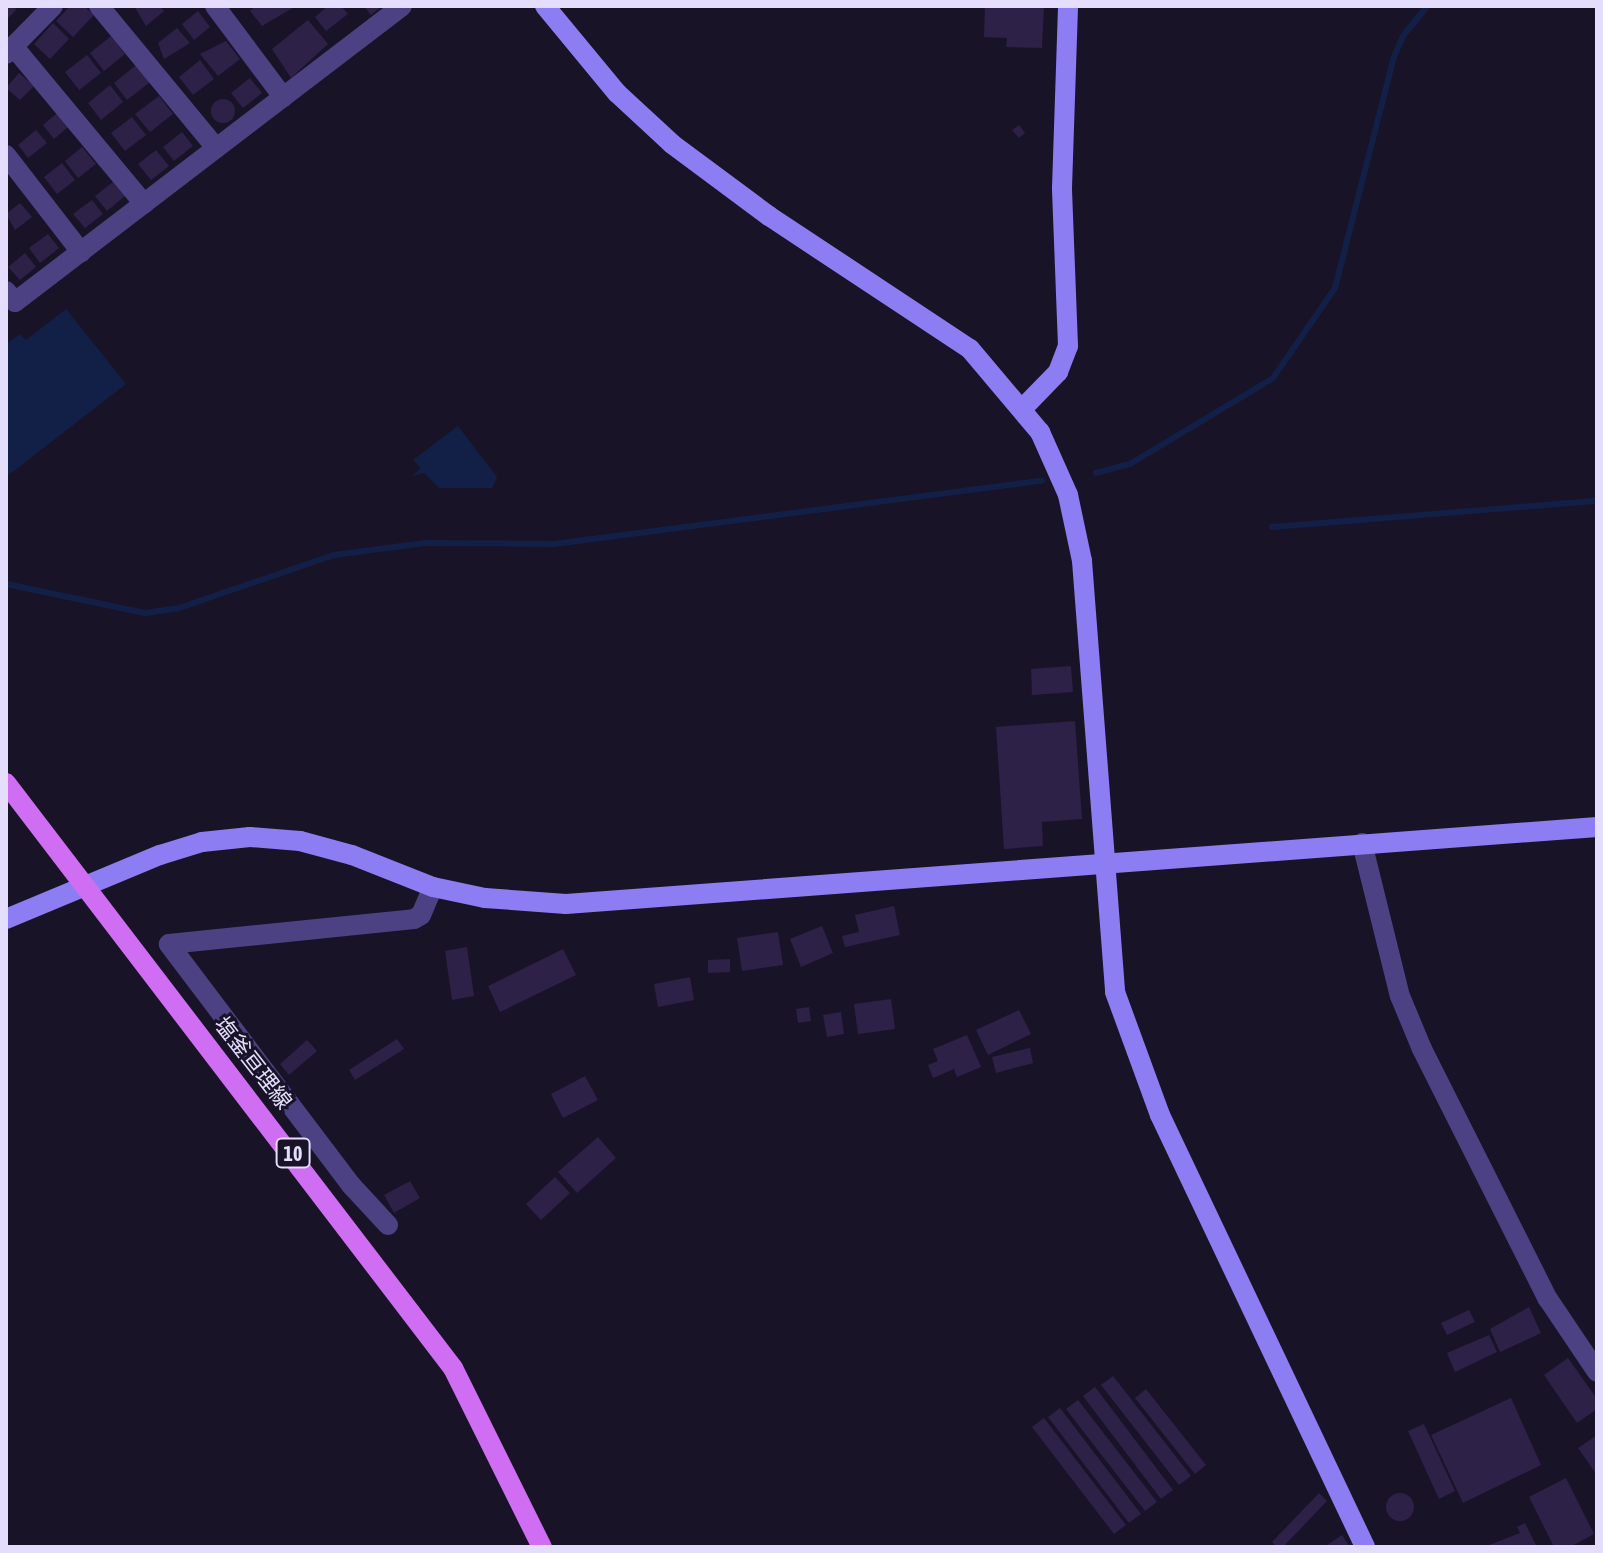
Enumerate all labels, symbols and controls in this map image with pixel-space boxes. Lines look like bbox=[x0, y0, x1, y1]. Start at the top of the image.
street label: 塩釜亘理線 bbox=[209, 1012, 297, 1114]
road number: 10 bbox=[275, 1137, 311, 1169]

